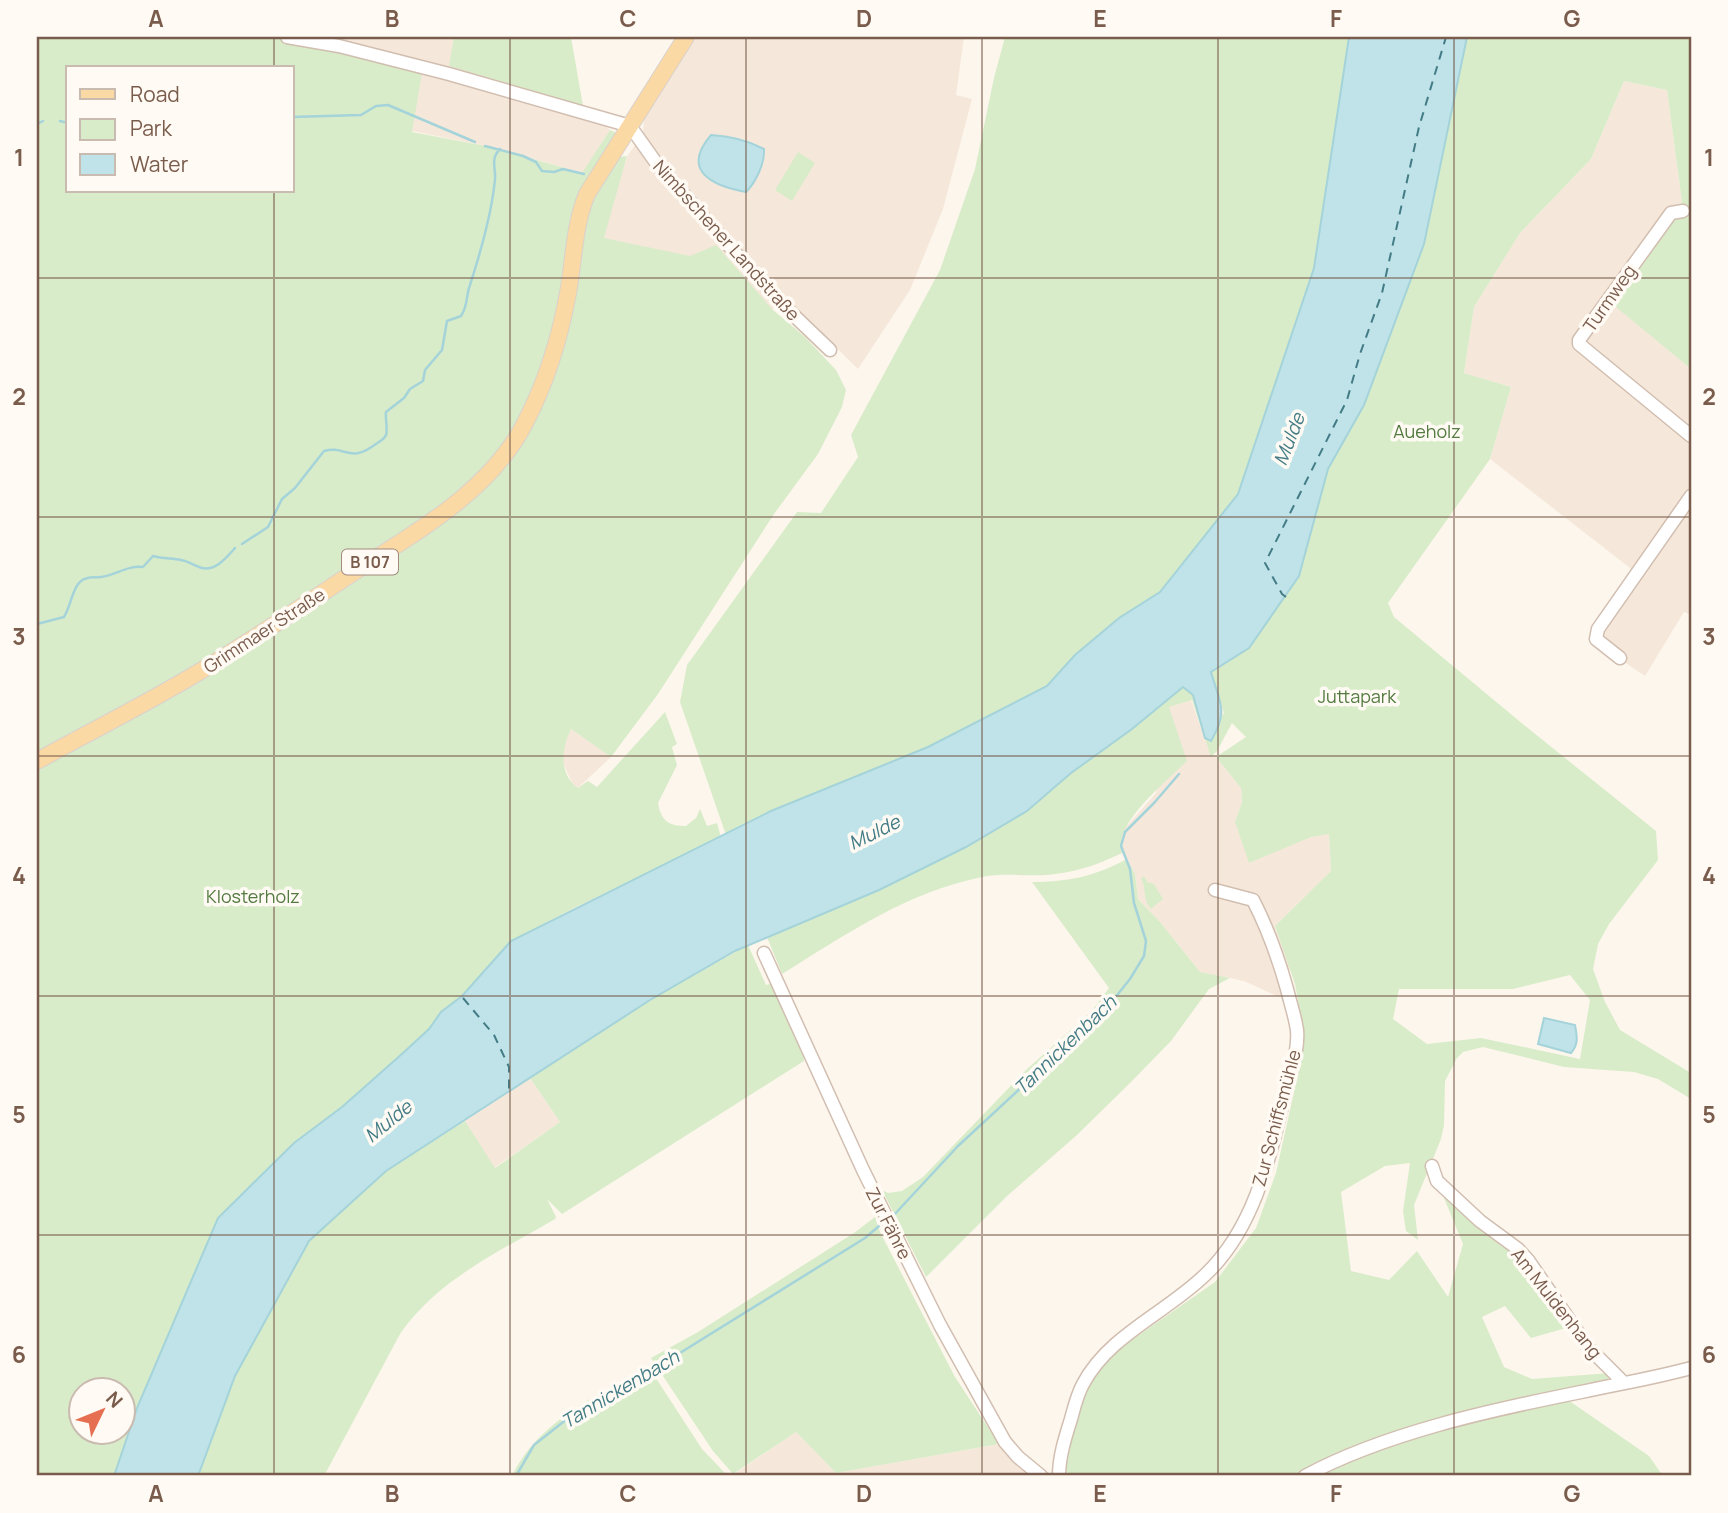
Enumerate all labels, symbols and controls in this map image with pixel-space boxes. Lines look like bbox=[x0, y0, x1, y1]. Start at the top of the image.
text: A bbox=[148, 2, 164, 34]
text: B bbox=[385, 2, 399, 34]
text: C bbox=[620, 2, 637, 34]
text: D bbox=[856, 2, 872, 34]
text: E bbox=[1093, 2, 1107, 34]
text: F bbox=[1330, 2, 1342, 34]
text: G bbox=[1564, 2, 1581, 34]
legend bbox=[66, 66, 294, 192]
text: Road bbox=[130, 80, 180, 108]
text: Park bbox=[130, 114, 172, 142]
text: 1 bbox=[14, 141, 24, 173]
text: 1 bbox=[1704, 141, 1714, 173]
text: Water bbox=[130, 150, 189, 178]
street label: Nimbschener Landstraße bbox=[648, 154, 806, 326]
street label: Turmweg bbox=[1577, 260, 1641, 336]
text: 2 bbox=[12, 380, 26, 412]
text: 2 bbox=[1702, 380, 1716, 412]
water label: Mulde bbox=[1267, 407, 1311, 469]
park label: Aueholz bbox=[1393, 419, 1461, 443]
road number: B 107 bbox=[342, 550, 398, 575]
street label: Grimmaer Straße bbox=[199, 582, 329, 678]
text: 3 bbox=[12, 620, 26, 652]
text: 3 bbox=[1702, 620, 1716, 652]
park label: Juttapark bbox=[1318, 684, 1397, 708]
water label: Mulde bbox=[844, 808, 906, 856]
text: 4 bbox=[12, 859, 26, 891]
text: 4 bbox=[1702, 859, 1716, 891]
park label: Klosterholz bbox=[206, 884, 300, 908]
water label: Tannickenbach bbox=[1008, 989, 1122, 1101]
street label: Zur Schiffsmühle bbox=[1246, 1047, 1306, 1189]
water label: Mulde bbox=[359, 1093, 419, 1148]
text: 5 bbox=[12, 1098, 26, 1130]
text: 5 bbox=[1702, 1098, 1716, 1130]
street label: Zur Fähre bbox=[861, 1183, 917, 1263]
street label: Am Muldenhang bbox=[1506, 1243, 1608, 1363]
text: 6 bbox=[12, 1338, 26, 1370]
text: 6 bbox=[1702, 1338, 1716, 1370]
water label: Tannickenbach bbox=[556, 1343, 684, 1434]
north arrow bbox=[66, 1376, 136, 1446]
text: N bbox=[100, 1386, 129, 1413]
text: A bbox=[148, 1477, 164, 1509]
text: B bbox=[385, 1477, 399, 1509]
text: C bbox=[620, 1477, 637, 1509]
text: D bbox=[856, 1477, 872, 1509]
text: E bbox=[1093, 1477, 1107, 1509]
text: F bbox=[1330, 1477, 1342, 1509]
text: G bbox=[1564, 1477, 1581, 1509]

